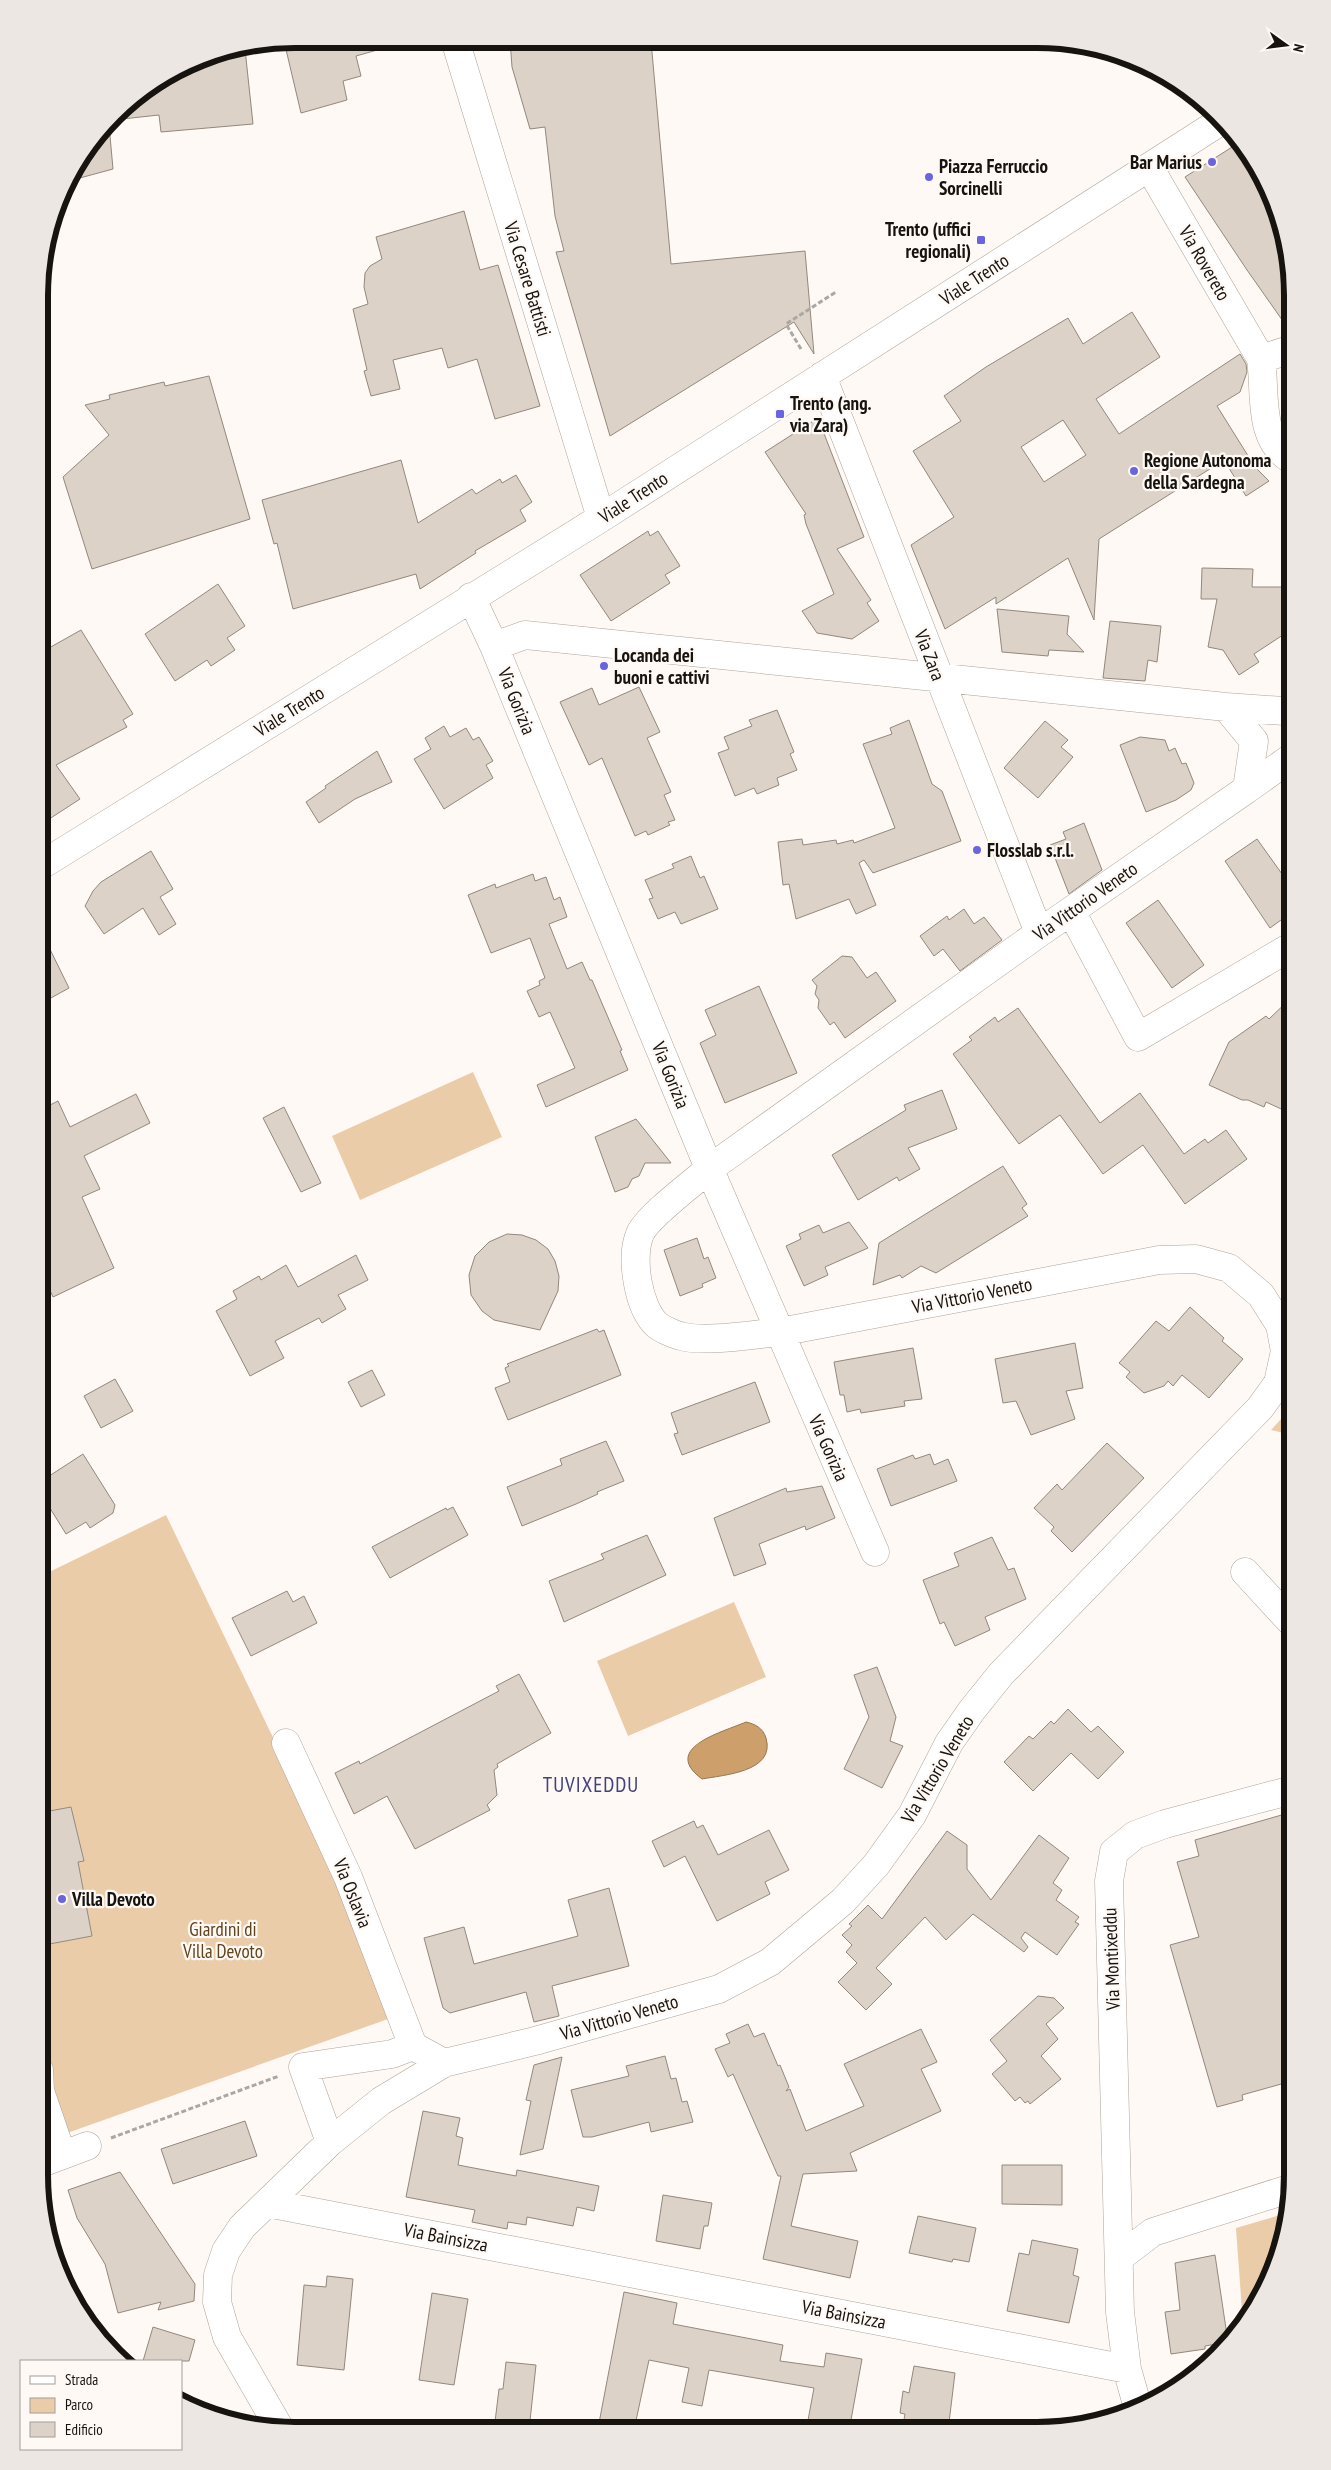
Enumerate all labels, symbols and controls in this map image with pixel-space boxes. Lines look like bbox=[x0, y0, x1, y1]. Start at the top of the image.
north arrow bbox=[1261, 20, 1311, 70]
text: N bbox=[1289, 42, 1308, 54]
place label: Bar Marius bbox=[1130, 150, 1202, 174]
place label: Piazza Ferruccio Sorcinelli bbox=[939, 154, 1048, 200]
marker: Bar Marius bbox=[1206, 156, 1218, 168]
marker: Piazza Ferruccio Sorcinelli bbox=[923, 171, 935, 183]
place label: Trento (uffici regionali) bbox=[885, 217, 971, 263]
street label: Via Cesare Battisti bbox=[499, 218, 557, 339]
street label: Via Rovereto bbox=[1173, 220, 1236, 305]
marker: Trento (uffici regionali) bbox=[975, 234, 987, 246]
street label: Viale Trento bbox=[934, 248, 1013, 311]
place label: Trento (ang. via Zara) bbox=[789, 391, 872, 437]
marker: Trento (ang. via Zara) bbox=[774, 408, 786, 420]
place label: Regione Autonoma della Sardegna bbox=[1144, 448, 1272, 494]
marker: Regione Autonoma della Sardegna bbox=[1128, 465, 1140, 477]
street label: Viale Trento bbox=[593, 466, 672, 529]
street label: Via Zara bbox=[909, 625, 951, 684]
place label: Locanda dei buoni e cattivi bbox=[614, 643, 710, 689]
marker: Locanda dei buoni e cattivi bbox=[598, 660, 610, 672]
street label: Via Gorizia bbox=[492, 663, 541, 738]
street label: Viale Trento bbox=[249, 680, 328, 742]
place label: Flosslab s.r.l. bbox=[987, 838, 1074, 862]
marker: Flosslab s.r.l. bbox=[971, 844, 983, 856]
street label: Via Vittorio Veneto bbox=[1027, 856, 1142, 946]
street label: Via Gorizia bbox=[646, 1037, 695, 1112]
street label: Via Vittorio Veneto bbox=[909, 1272, 1034, 1319]
street label: Via Gorizia bbox=[803, 1410, 854, 1485]
street label: Via Vittorio Veneto bbox=[895, 1711, 979, 1828]
district label: TUVIXEDDU bbox=[543, 1771, 639, 1798]
street label: Via Oslavia bbox=[328, 1854, 378, 1931]
place label: Villa Devoto bbox=[71, 1887, 155, 1911]
marker: Villa Devoto bbox=[56, 1893, 68, 1905]
street label: Via Montixeddu bbox=[1097, 1907, 1125, 2012]
park label: Giardini di Villa Devoto bbox=[182, 1917, 263, 1963]
street label: Via Vittorio Veneto bbox=[556, 1989, 681, 2046]
street label: Via Bainsizza bbox=[401, 2217, 490, 2257]
street label: Via Bainsizza bbox=[799, 2294, 888, 2334]
legend bbox=[20, 2360, 182, 2450]
text: Strada bbox=[65, 2370, 98, 2389]
text: Parco bbox=[65, 2395, 93, 2414]
text: Edificio bbox=[65, 2420, 103, 2439]

